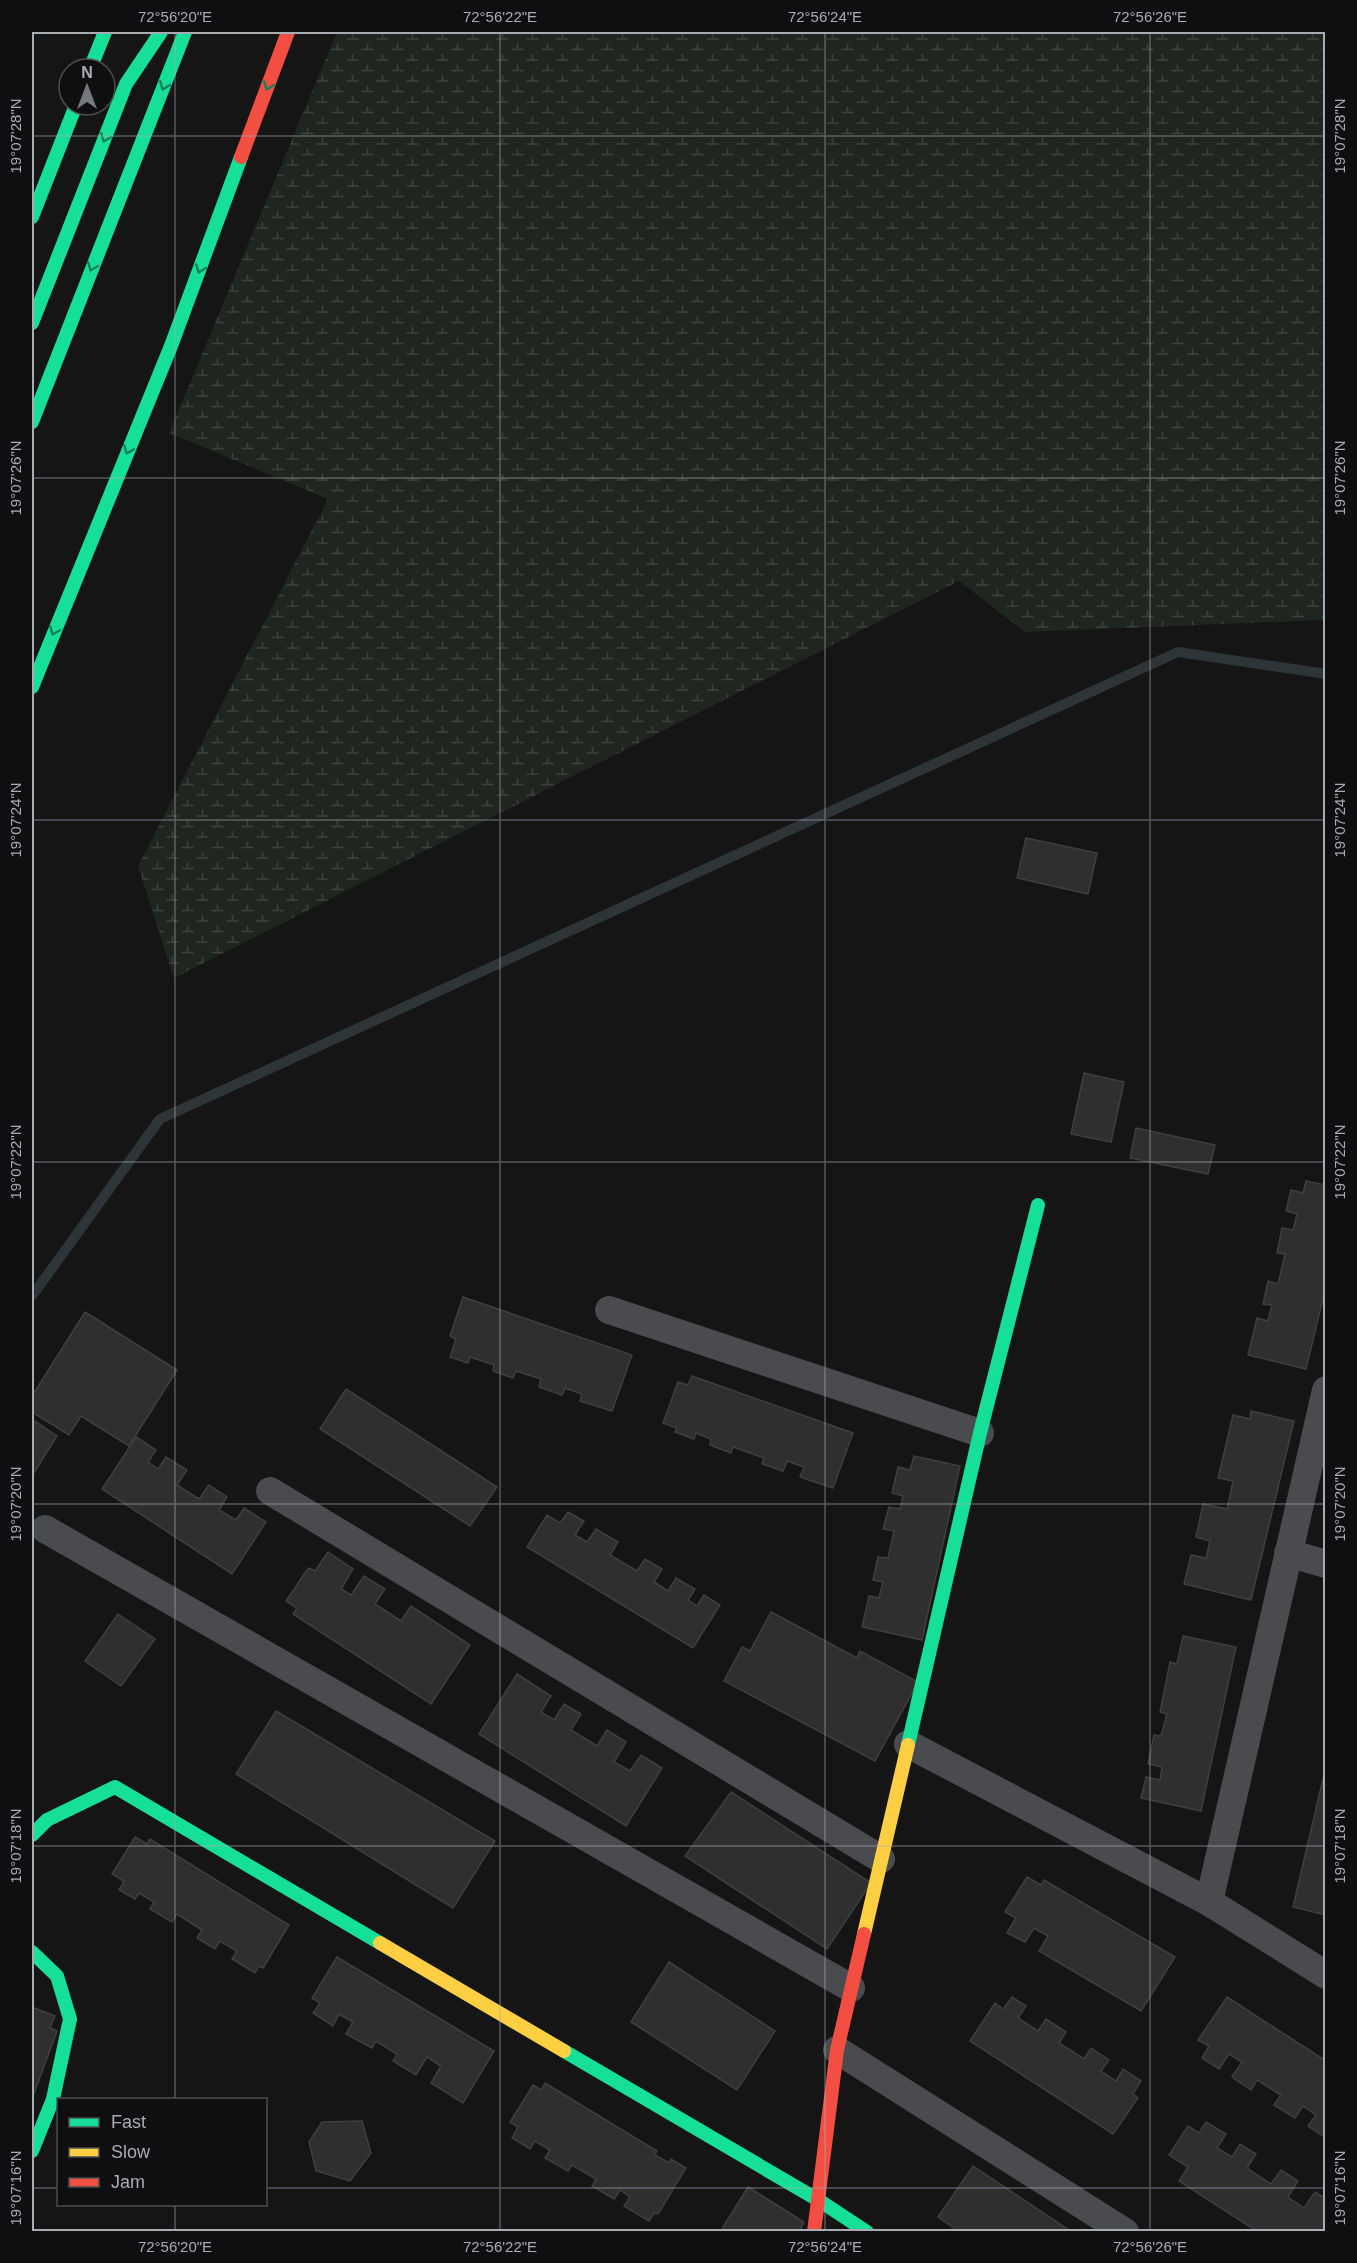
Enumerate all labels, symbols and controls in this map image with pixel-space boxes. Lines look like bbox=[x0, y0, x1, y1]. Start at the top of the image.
text: 72°56'20"E bbox=[138, 8, 212, 25]
text: 72°56'22"E bbox=[463, 8, 537, 25]
text: 72°56'24"E bbox=[788, 8, 862, 25]
text: 72°56'26"E bbox=[1113, 8, 1187, 25]
north arrow bbox=[57, 57, 117, 117]
text: N bbox=[81, 64, 93, 81]
one-way arrow bbox=[159, 80, 171, 91]
one-way arrow bbox=[263, 80, 275, 91]
text: 19°07'28"N bbox=[7, 98, 24, 174]
text: 19°07'28"N bbox=[1331, 98, 1348, 174]
one-way arrow bbox=[100, 132, 112, 143]
one-way arrow bbox=[87, 262, 100, 272]
one-way arrow bbox=[194, 263, 207, 274]
text: 19°07'26"N bbox=[7, 440, 24, 516]
text: 19°07'26"N bbox=[1331, 440, 1348, 516]
one-way arrow bbox=[123, 444, 135, 455]
one-way arrow bbox=[49, 625, 61, 636]
text: 19°07'24"N bbox=[7, 782, 24, 858]
text: 19°07'24"N bbox=[1331, 782, 1348, 858]
text: 19°07'22"N bbox=[7, 1124, 24, 1200]
text: 19°07'22"N bbox=[1331, 1124, 1348, 1200]
text: 19°07'20"N bbox=[7, 1466, 24, 1542]
text: 19°07'20"N bbox=[1331, 1466, 1348, 1542]
text: 19°07'18"N bbox=[7, 1808, 24, 1884]
text: 19°07'18"N bbox=[1331, 1808, 1348, 1884]
legend bbox=[57, 2098, 267, 2206]
text: Fast bbox=[111, 2112, 146, 2132]
text: Slow bbox=[111, 2142, 151, 2162]
text: 19°07'16"N bbox=[7, 2150, 24, 2226]
text: 19°07'16"N bbox=[1331, 2150, 1348, 2226]
text: Jam bbox=[111, 2172, 145, 2192]
text: 72°56'20"E bbox=[138, 2238, 212, 2255]
text: 72°56'22"E bbox=[463, 2238, 537, 2255]
text: 72°56'24"E bbox=[788, 2238, 862, 2255]
text: 72°56'26"E bbox=[1113, 2238, 1187, 2255]

